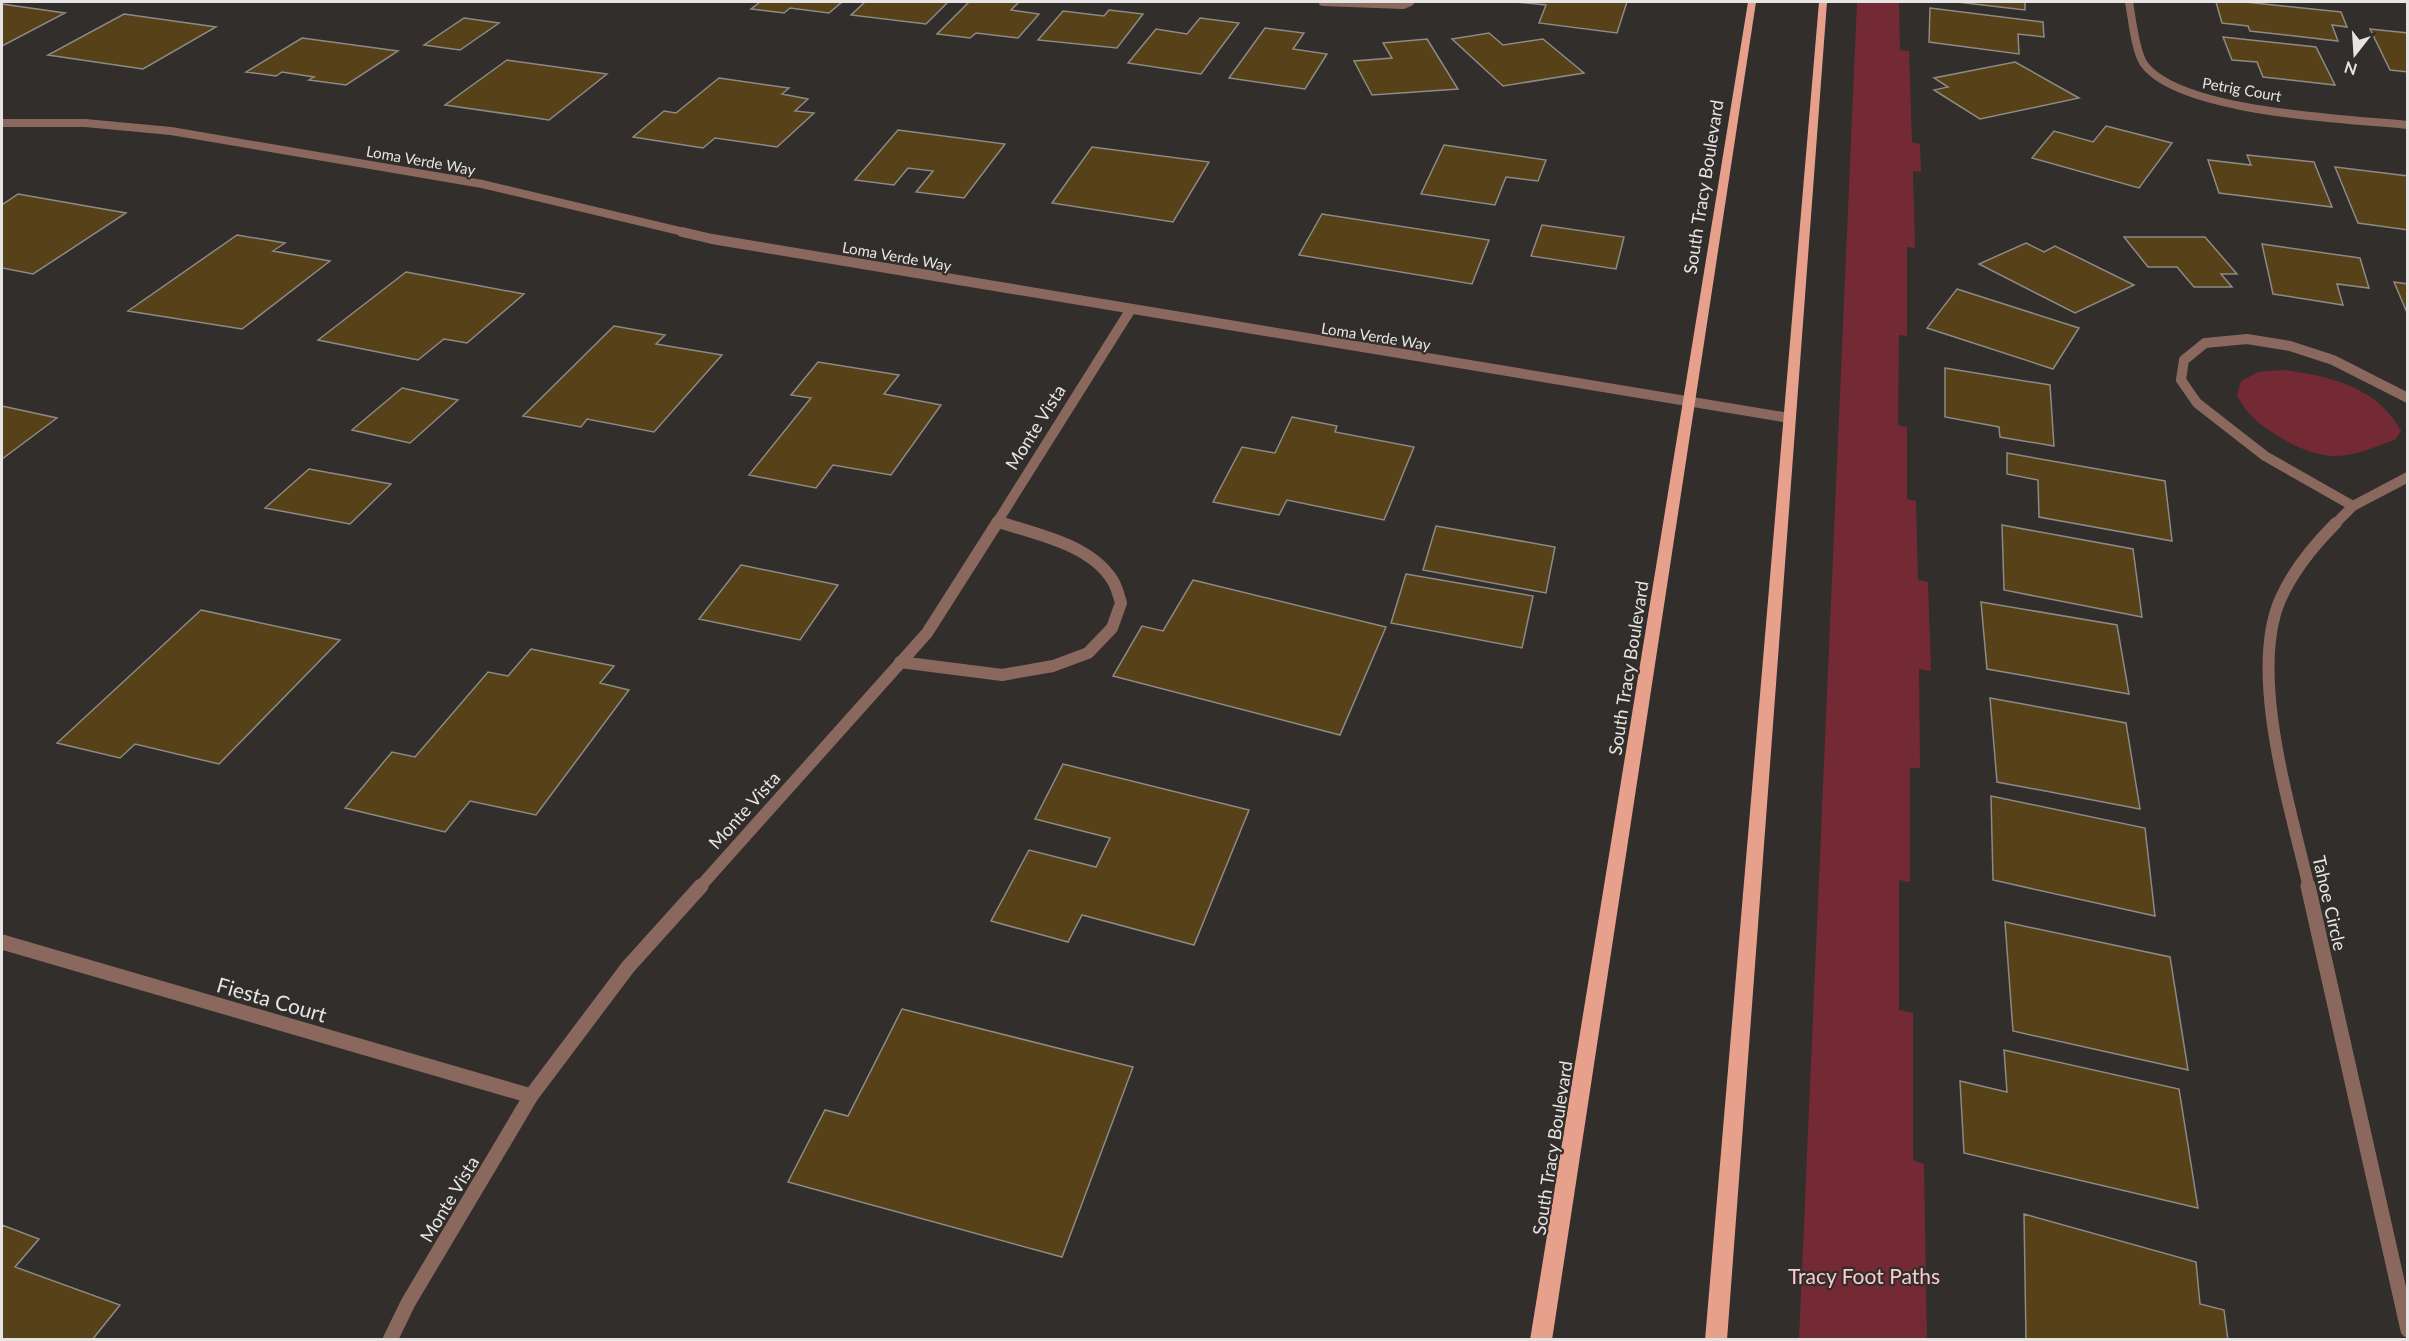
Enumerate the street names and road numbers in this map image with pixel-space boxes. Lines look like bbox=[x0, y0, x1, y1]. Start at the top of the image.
street label: Petrig Court bbox=[2201, 73, 2284, 105]
street label: South Tracy Boulevard bbox=[1678, 98, 1728, 276]
street label: Loma Verde Way bbox=[365, 142, 477, 179]
street label: Loma Verde Way bbox=[841, 238, 953, 275]
street label: Loma Verde Way bbox=[1320, 318, 1432, 354]
street label: Monte Vista bbox=[1000, 380, 1070, 474]
street label: South Tracy Boulevard bbox=[1603, 579, 1653, 757]
street label: Monte Vista bbox=[704, 767, 784, 853]
street label: Tahoe Circle bbox=[2308, 853, 2352, 953]
street label: Fiesta Court bbox=[214, 971, 330, 1027]
street label: South Tracy Boulevard bbox=[1527, 1059, 1577, 1237]
street label: Monte Vista bbox=[415, 1152, 483, 1246]

